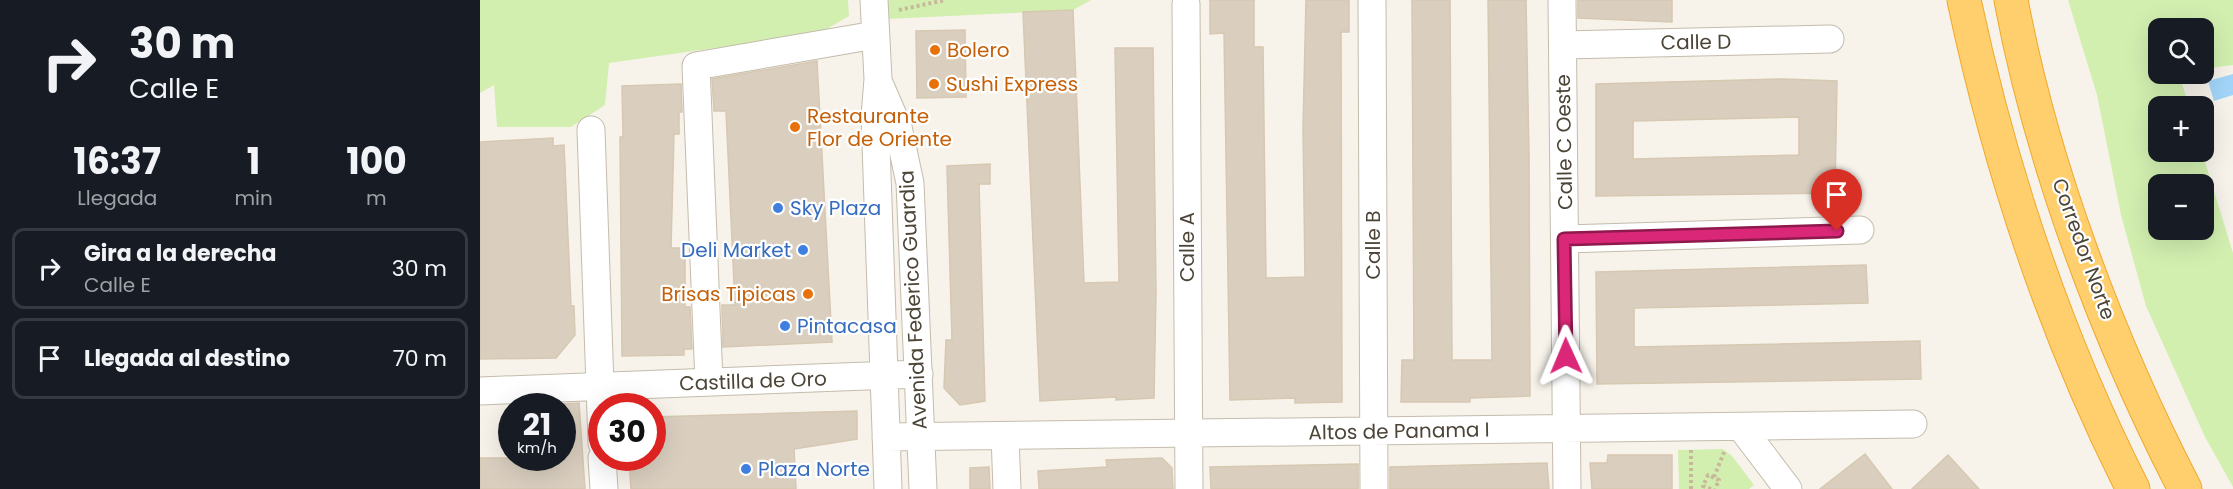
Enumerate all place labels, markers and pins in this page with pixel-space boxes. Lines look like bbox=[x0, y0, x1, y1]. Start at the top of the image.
place label: Bolero bbox=[947, 36, 1010, 64]
marker: Bolero bbox=[928, 43, 942, 57]
place label: Sushi Express bbox=[946, 70, 1078, 98]
marker: Sushi Express bbox=[927, 77, 941, 91]
place label: Restaurante Flor de Oriente bbox=[807, 102, 952, 153]
marker: Restaurante Flor de Oriente bbox=[788, 120, 802, 134]
pin bbox=[1811, 169, 1862, 231]
place label: Sky Plaza bbox=[790, 194, 881, 222]
marker: Sky Plaza bbox=[771, 201, 785, 215]
place label: Deli Market bbox=[681, 236, 791, 264]
marker: Deli Market bbox=[796, 243, 810, 257]
place label: Brisas Tipicas bbox=[661, 280, 796, 308]
marker: Brisas Tipicas bbox=[801, 287, 815, 301]
place label: Pintacasa bbox=[797, 312, 897, 340]
marker: Pintacasa bbox=[778, 319, 792, 333]
place label: Plaza Norte bbox=[758, 455, 870, 483]
marker: Plaza Norte bbox=[739, 462, 753, 476]

